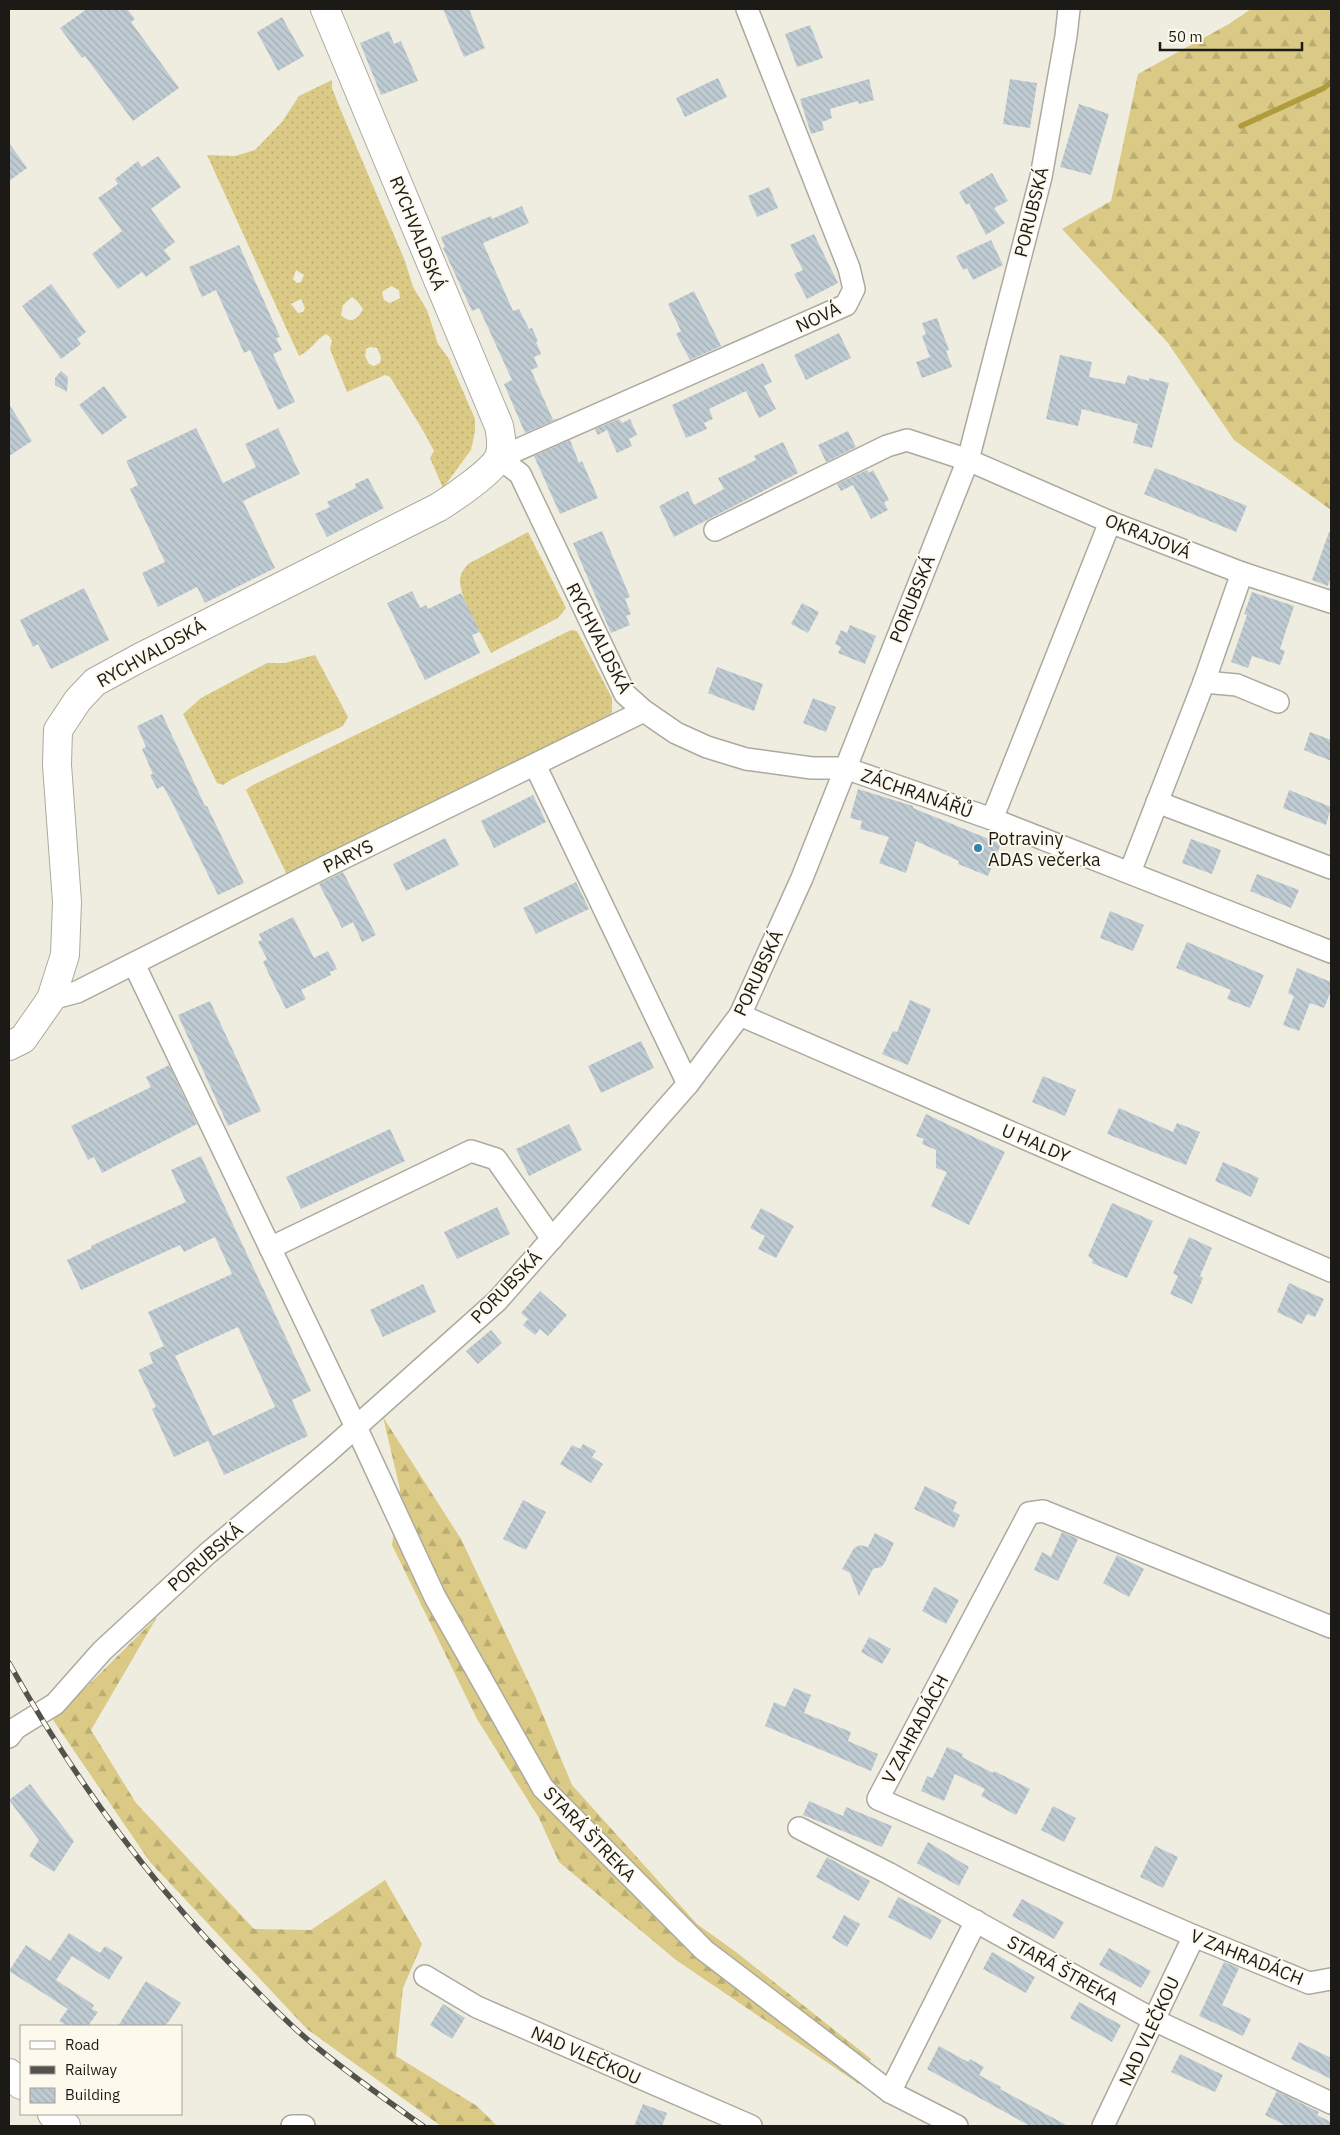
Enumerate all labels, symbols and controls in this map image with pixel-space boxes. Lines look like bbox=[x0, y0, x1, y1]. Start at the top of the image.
scale bar bbox=[1160, 20, 1302, 52]
text: 50 m bbox=[1168, 27, 1203, 46]
street label: PORUBSKÁ bbox=[1009, 164, 1053, 260]
street label: RYCHVALDSKÁ bbox=[385, 173, 452, 294]
street label: NOVÁ bbox=[792, 296, 845, 337]
street label: OKRAJOVÁ bbox=[1102, 508, 1195, 564]
street label: PORUBSKÁ bbox=[884, 551, 940, 646]
street label: RYCHVALDSKÁ bbox=[561, 579, 637, 698]
street label: RYCHVALDSKÁ bbox=[92, 613, 210, 692]
street label: ZÁCHRANÁŘŮ bbox=[858, 762, 976, 823]
place label: Potraviny ADAS večerka bbox=[988, 827, 1101, 871]
street label: PARYS bbox=[319, 834, 377, 878]
marker: Potraviny ADAS večerka bbox=[972, 842, 984, 854]
street label: PORUBSKÁ bbox=[728, 926, 788, 1020]
street label: U HALDY bbox=[998, 1118, 1074, 1168]
street label: PORUBSKÁ bbox=[466, 1245, 547, 1328]
street label: PORUBSKÁ bbox=[163, 1518, 248, 1596]
street label: V ZAHRADÁCH bbox=[877, 1671, 953, 1787]
street label: STARÁ ŠTREKA bbox=[539, 1781, 642, 1887]
street label: V ZAHRADÁCH bbox=[1187, 1924, 1307, 1990]
street label: STARÁ ŠTREKA bbox=[1003, 1929, 1124, 2010]
street label: NAD VLEČKOU bbox=[1113, 1972, 1184, 2089]
street label: NAD VLEČKOU bbox=[527, 2020, 645, 2090]
legend bbox=[20, 2025, 182, 2115]
text: Road bbox=[65, 2035, 100, 2054]
text: Railway bbox=[65, 2060, 118, 2079]
text: Building bbox=[65, 2085, 120, 2104]

